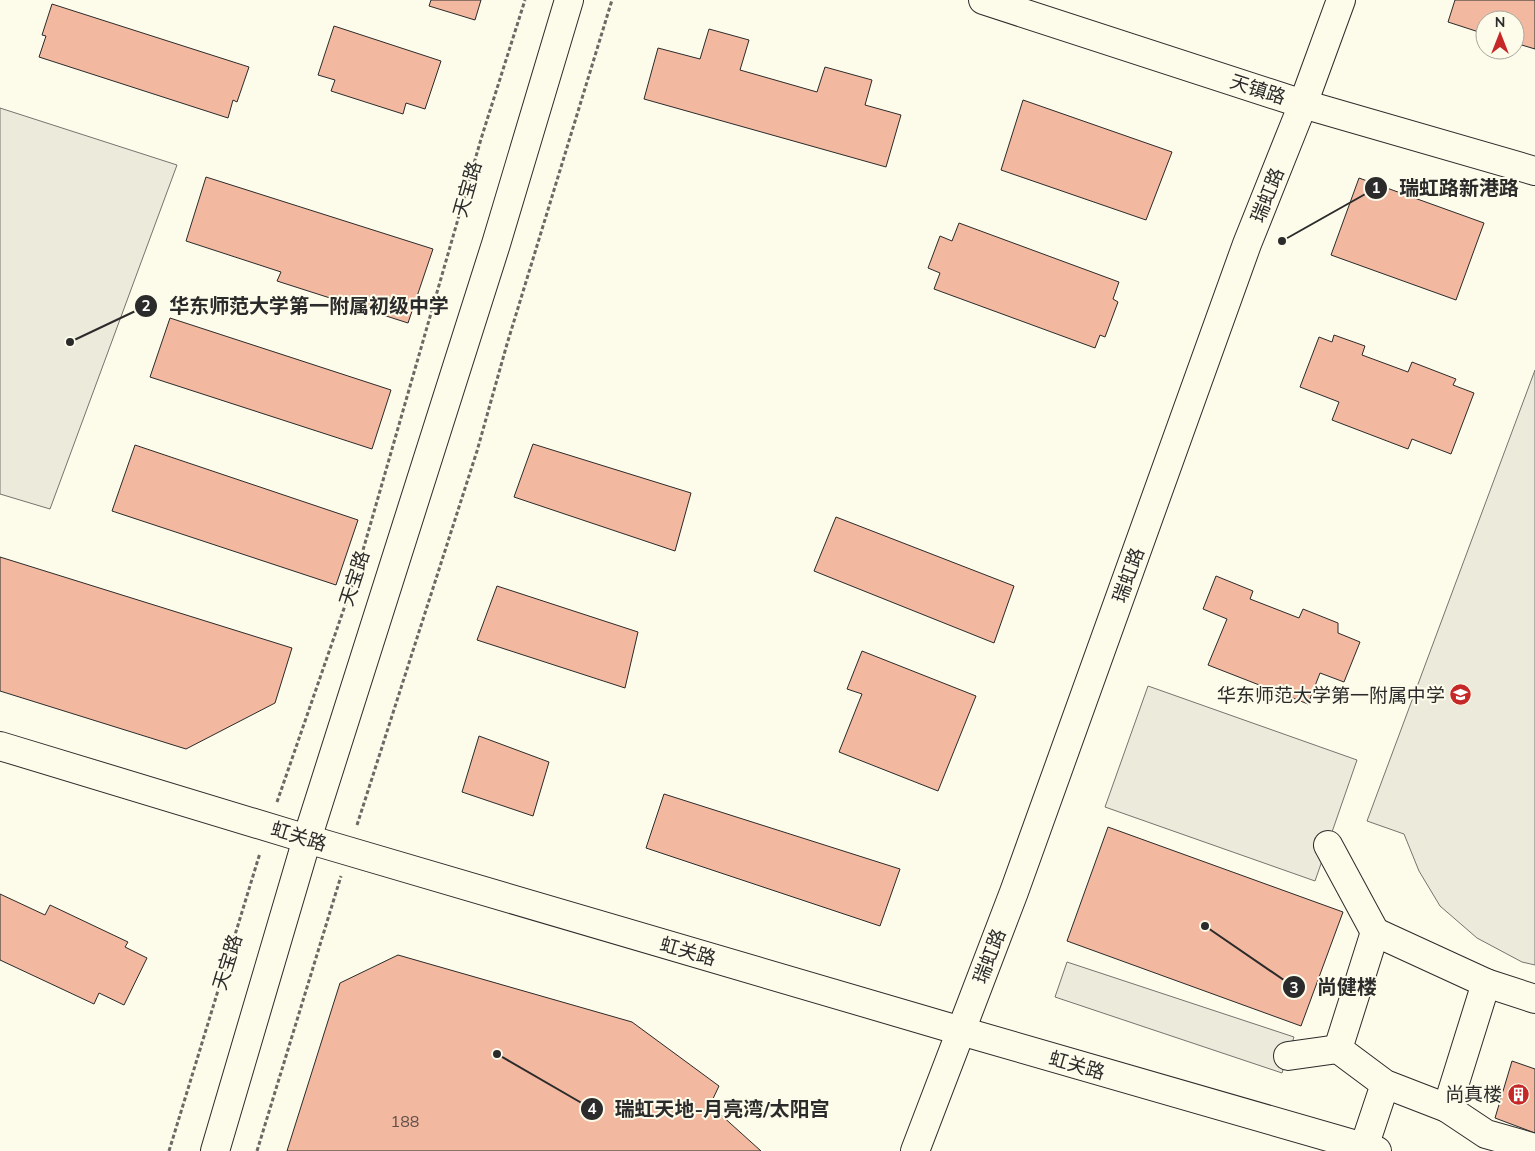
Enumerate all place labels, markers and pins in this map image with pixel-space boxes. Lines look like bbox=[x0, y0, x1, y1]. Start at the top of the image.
callout: 瑞虹路新港路 bbox=[1364, 170, 1529, 205]
callout: 华东师范大学第一附属初级中学 bbox=[134, 288, 459, 323]
place label: 华东师范大学第一附属中学 bbox=[1217, 683, 1445, 707]
school or university icon: 华东师范大学第一附属中学 bbox=[1449, 683, 1473, 707]
callout: 尚健楼 bbox=[1282, 970, 1387, 1005]
place label: 尚真楼 bbox=[1445, 1082, 1502, 1106]
building icon: 尚真楼 bbox=[1506, 1082, 1530, 1106]
callout: 瑞虹天地-月亮湾/太阳宫 bbox=[580, 1091, 840, 1126]

